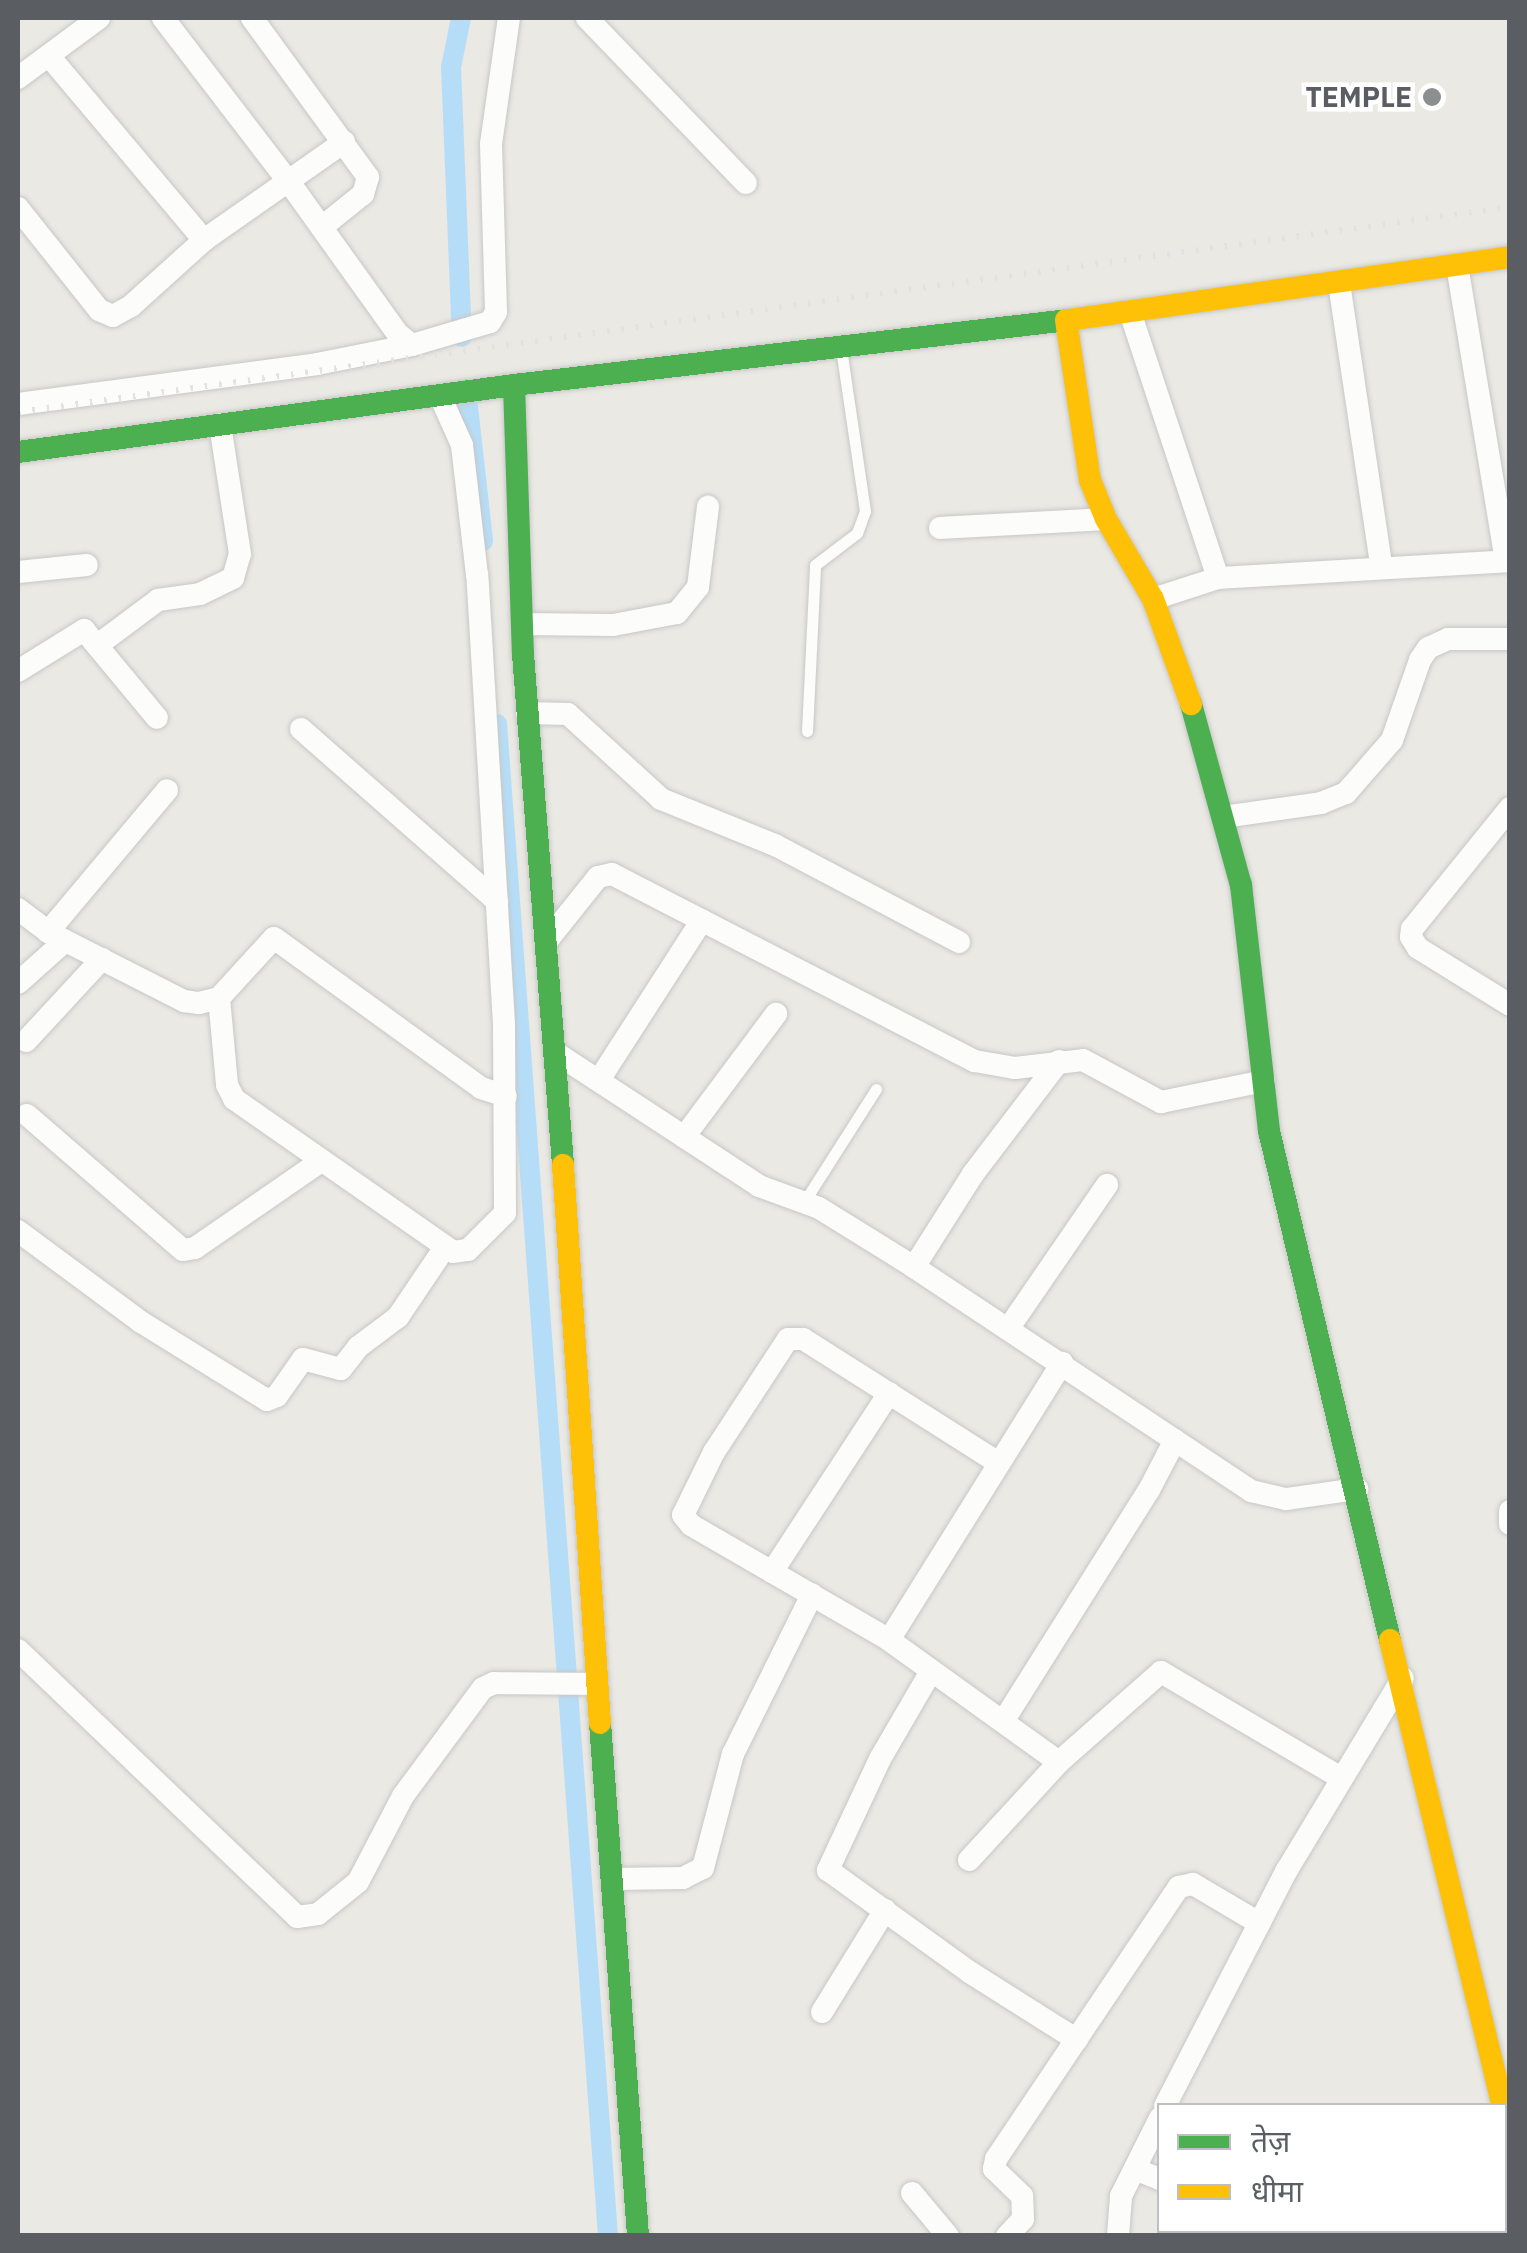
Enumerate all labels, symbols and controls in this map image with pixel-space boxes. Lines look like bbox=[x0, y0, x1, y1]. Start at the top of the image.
place label: TEMPLE bbox=[1306, 80, 1412, 114]
marker: TEMPLE bbox=[1421, 86, 1443, 108]
legend bbox=[1157, 2103, 1507, 2233]
text: तेज़ bbox=[1251, 2121, 1290, 2160]
text: धीमा bbox=[1251, 2171, 1303, 2210]

